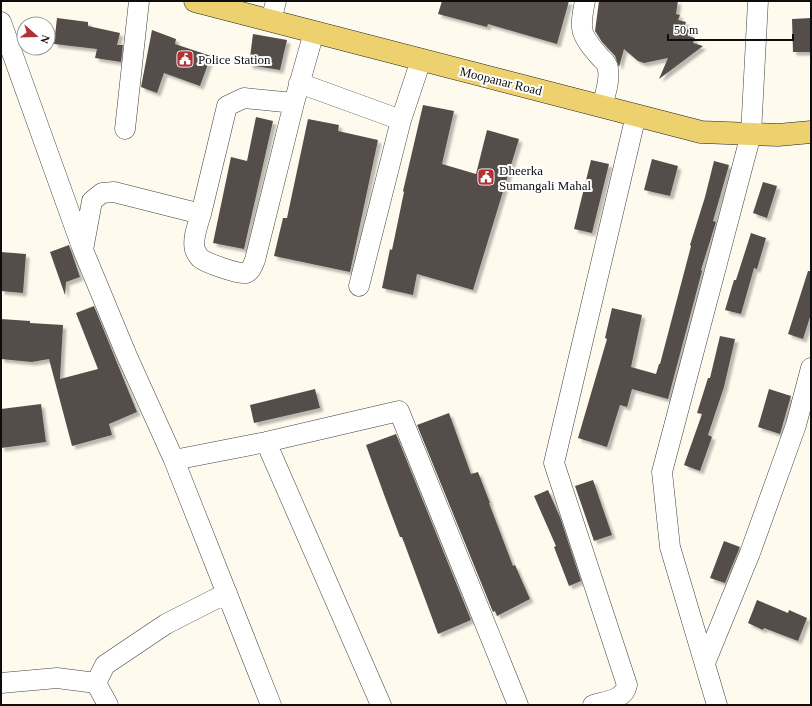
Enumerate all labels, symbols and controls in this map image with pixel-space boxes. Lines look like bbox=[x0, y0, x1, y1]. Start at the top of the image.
north arrow bbox=[16, 16, 56, 56]
scale bar bbox=[668, 16, 793, 42]
text: 50 m bbox=[674, 23, 699, 37]
text: N bbox=[38, 34, 52, 45]
public building icon: Police Station bbox=[175, 49, 195, 69]
place label: Police Station bbox=[198, 52, 271, 67]
street label: Moopanar Road bbox=[458, 64, 544, 99]
place label: Dheerka Sumangali Mahal bbox=[499, 163, 591, 193]
public building icon: Dheerka Sumangali Mahal bbox=[476, 167, 496, 187]

